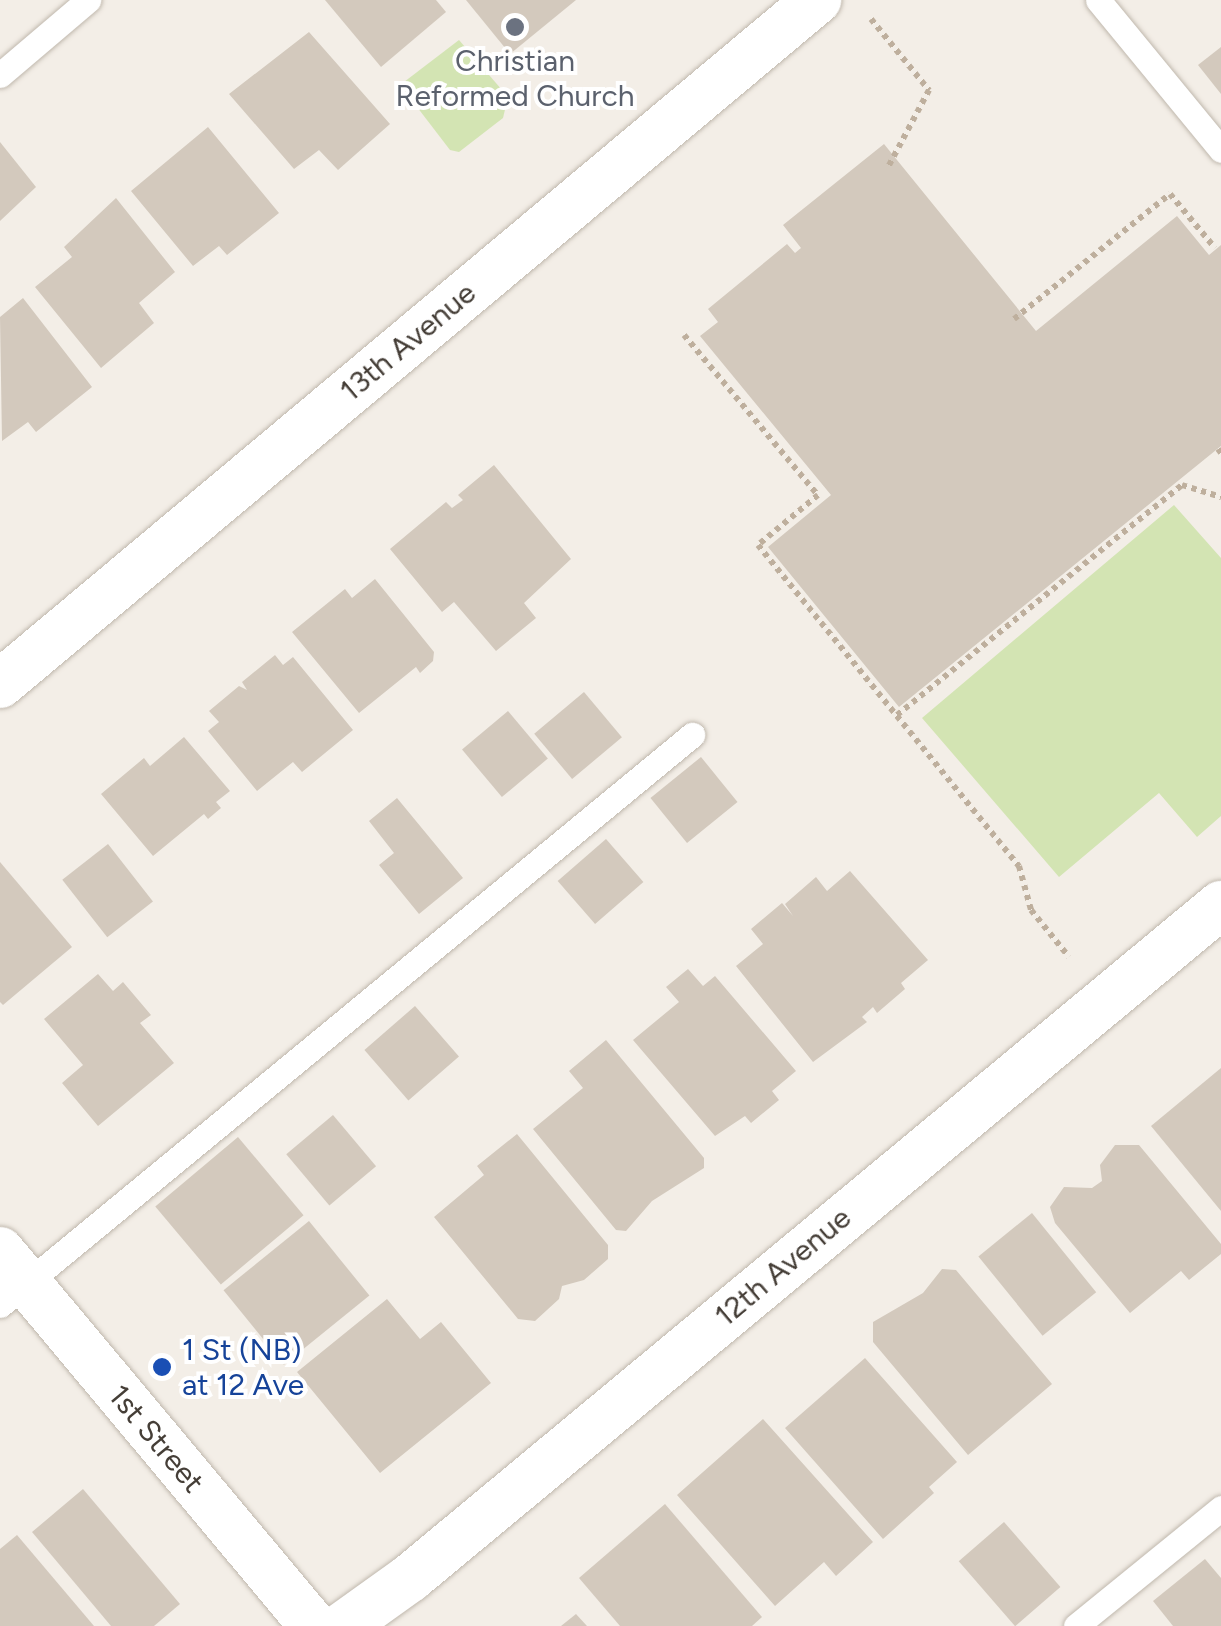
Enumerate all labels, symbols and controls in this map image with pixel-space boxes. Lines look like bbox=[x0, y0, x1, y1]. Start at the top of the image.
marker: Christian Reformed Church bbox=[504, 16, 526, 38]
place label: Christian Reformed Church bbox=[396, 43, 634, 114]
street label: 13th Avenue bbox=[333, 275, 483, 409]
street label: 12th Avenue bbox=[708, 1200, 858, 1334]
place label: 1 St (NB) at 12 Ave bbox=[182, 1332, 304, 1402]
marker: 1 St (NB) at 12 Ave bbox=[151, 1356, 173, 1378]
street label: 1st Street bbox=[101, 1378, 211, 1500]

